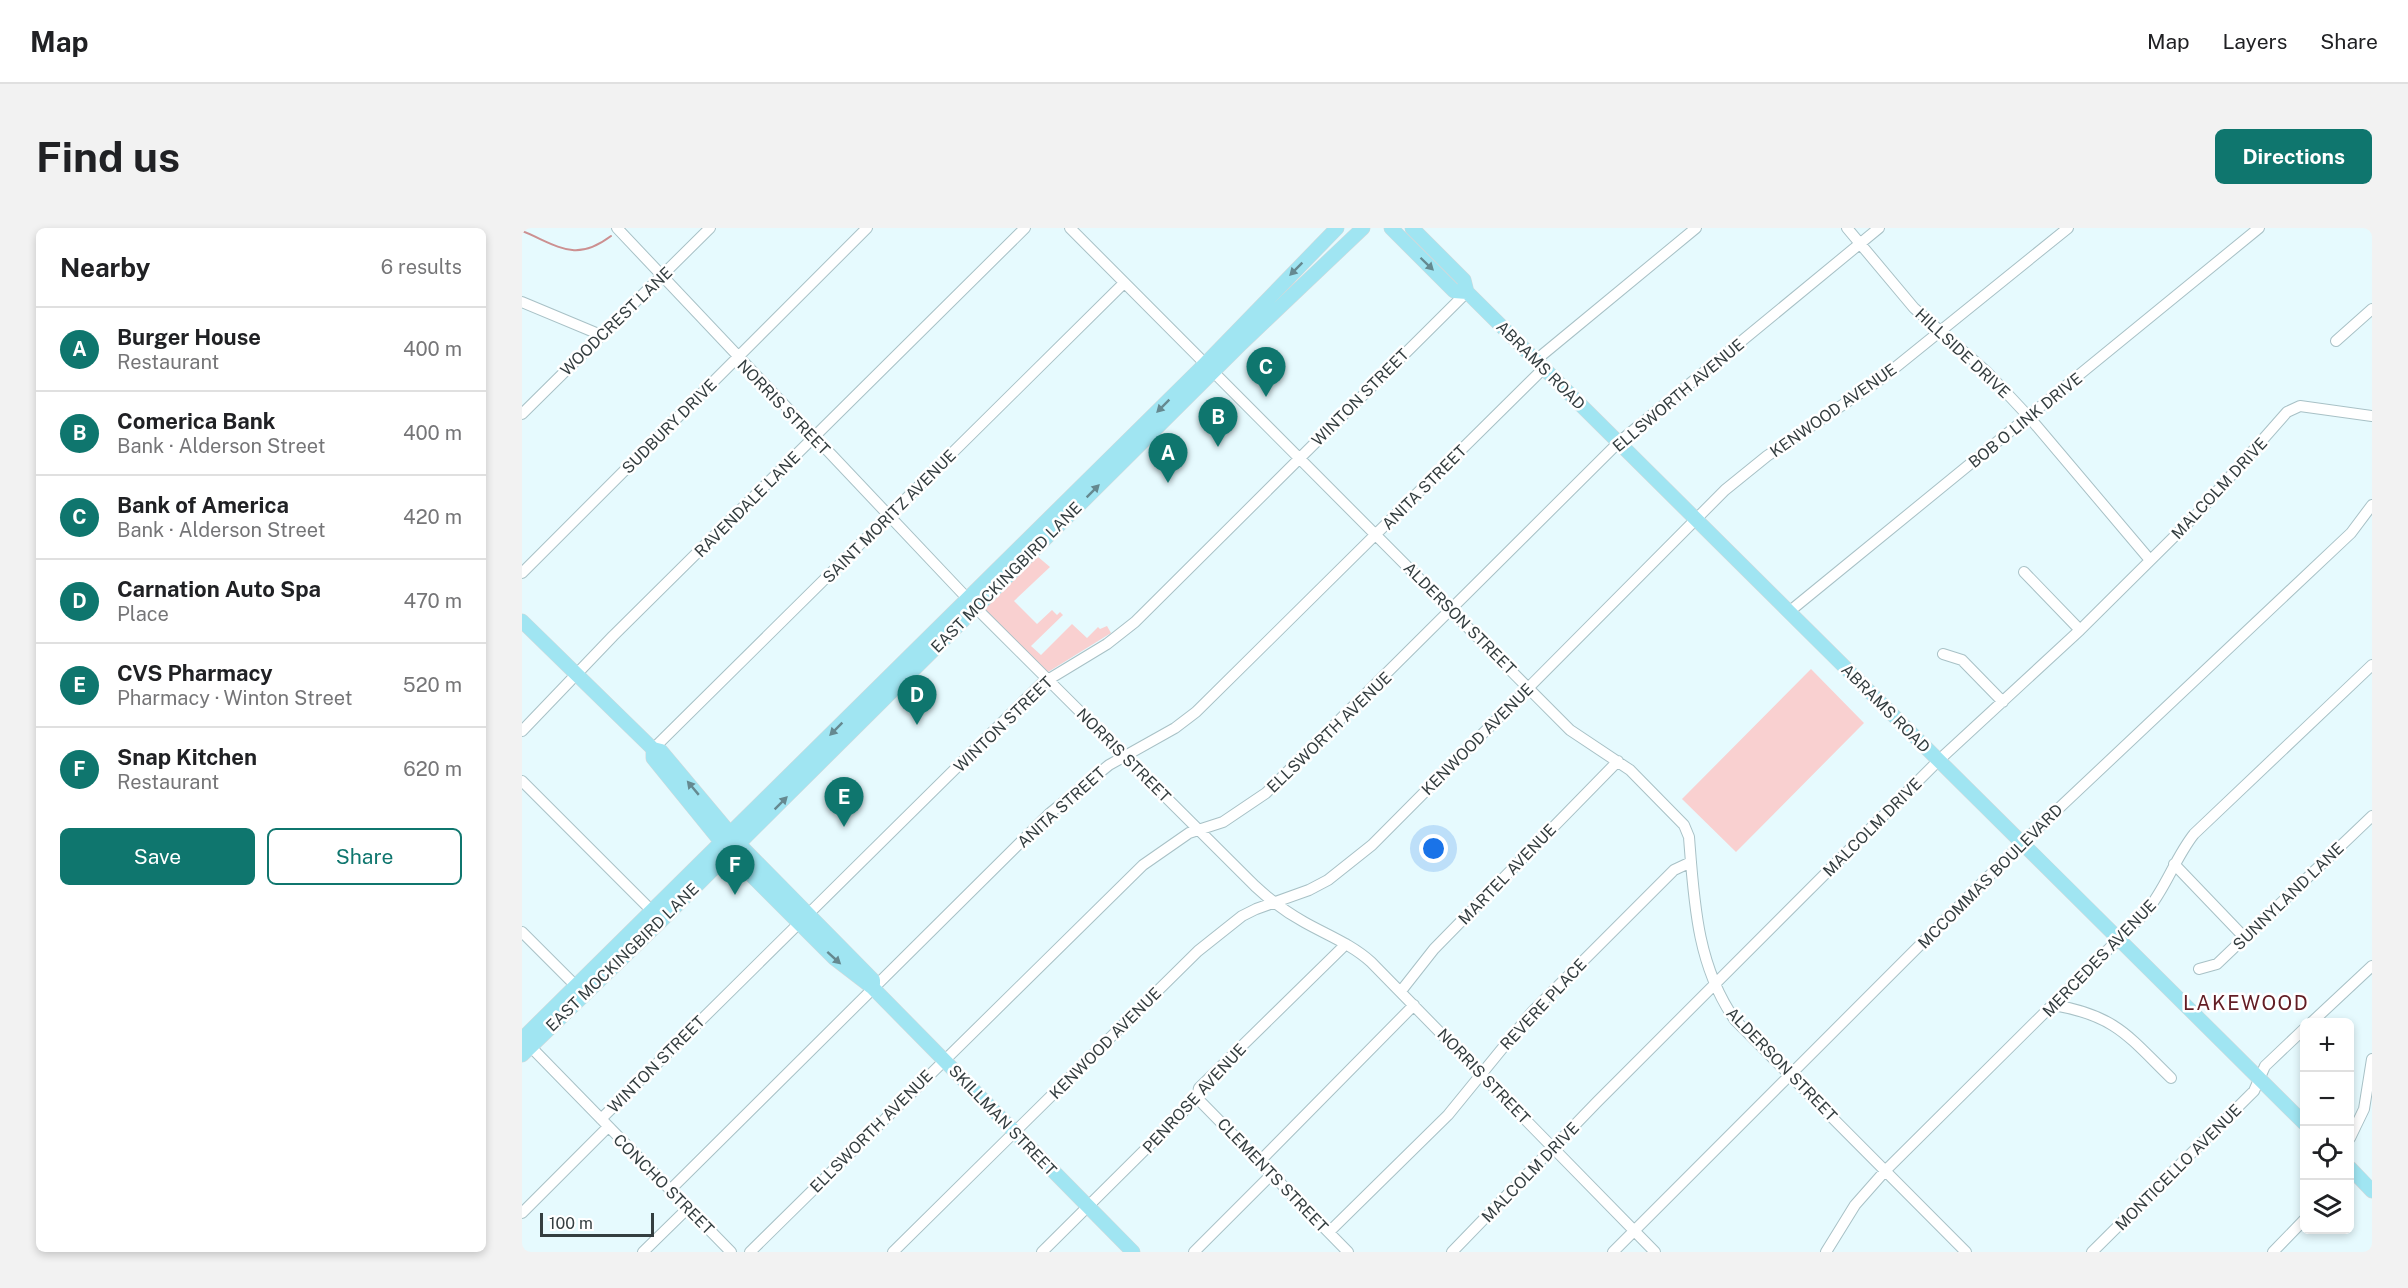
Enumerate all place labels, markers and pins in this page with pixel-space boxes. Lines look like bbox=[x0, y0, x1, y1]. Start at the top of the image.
pin: C bbox=[1246, 348, 1286, 397]
pin: B bbox=[1198, 398, 1238, 447]
pin: A bbox=[1148, 434, 1188, 483]
pin: D bbox=[898, 676, 936, 725]
pin: E bbox=[824, 778, 864, 827]
pin: F bbox=[716, 846, 754, 895]

